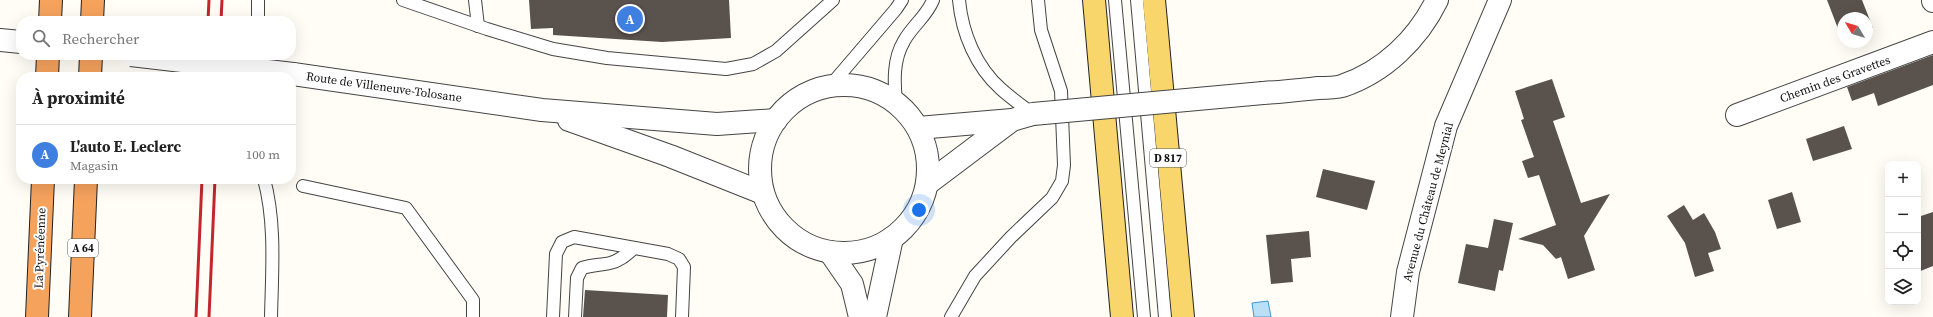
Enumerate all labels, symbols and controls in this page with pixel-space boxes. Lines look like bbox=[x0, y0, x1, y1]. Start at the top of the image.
pin: A bbox=[617, 4, 643, 34]
north arrow bbox=[1837, 12, 1873, 48]
search box bbox=[16, 16, 296, 60]
icon: search bbox=[30, 27, 52, 49]
text: Rechercher bbox=[62, 28, 139, 49]
street label: Chemin des Gravettes bbox=[1778, 52, 1892, 106]
street label: Route de Villeneuve-Tolosane bbox=[305, 68, 463, 106]
text: À proximité bbox=[32, 86, 125, 110]
street label: Avenue du Château de Meynial bbox=[1399, 120, 1457, 283]
text: L'auto E. Leclerc bbox=[70, 136, 181, 157]
text: A bbox=[41, 146, 49, 163]
text: 100 m bbox=[246, 146, 280, 163]
road number: D 817 bbox=[1150, 149, 1186, 167]
text: Magasin bbox=[70, 157, 118, 174]
map controls bbox=[1885, 161, 1921, 305]
button: + bbox=[1885, 161, 1921, 197]
button: − bbox=[1885, 197, 1921, 233]
your location bbox=[909, 200, 929, 220]
street label: La Pyrénéenne bbox=[31, 207, 49, 289]
button: locate bbox=[1885, 233, 1921, 269]
road number: A 64 bbox=[68, 239, 98, 257]
button: layers bbox=[1885, 269, 1921, 305]

